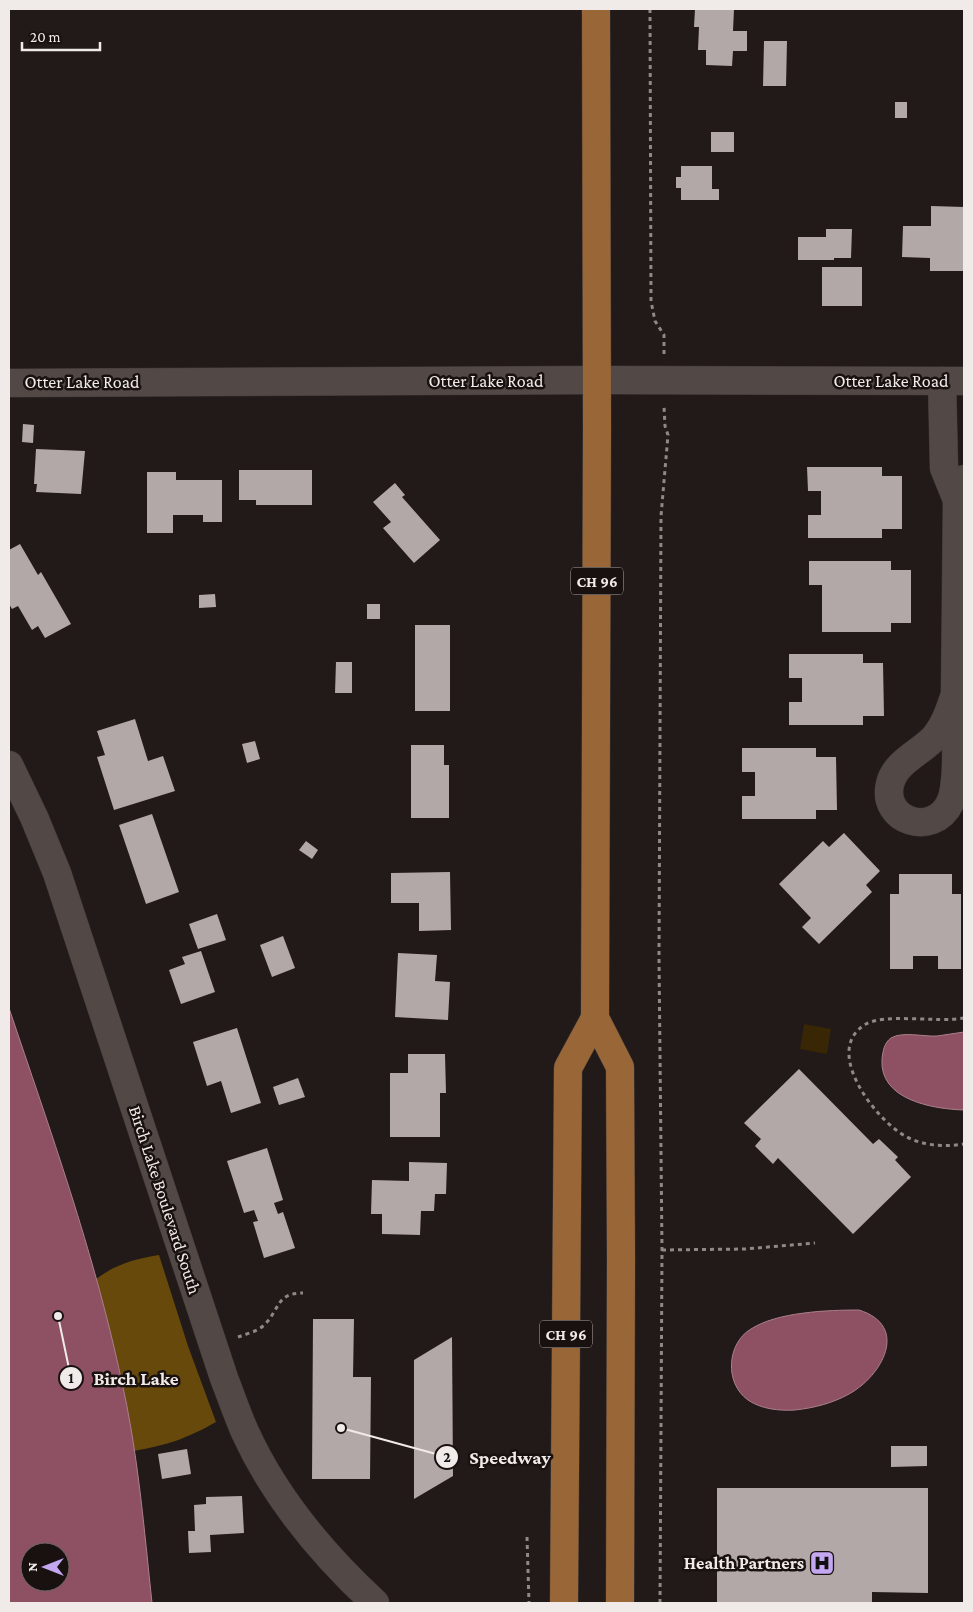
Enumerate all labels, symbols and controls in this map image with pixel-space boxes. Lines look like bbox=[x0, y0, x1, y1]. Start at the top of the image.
scale bar bbox=[22, 20, 100, 52]
text: 20 m bbox=[30, 29, 61, 45]
street label: Otter Lake Road bbox=[428, 371, 544, 391]
street label: Otter Lake Road bbox=[833, 371, 949, 391]
street label: Otter Lake Road bbox=[24, 372, 140, 392]
road number: CH 96 bbox=[571, 568, 623, 594]
street label: Birch Lake Boulevard South bbox=[125, 1103, 205, 1297]
road number: CH 96 bbox=[540, 1320, 592, 1348]
callout: Birch Lake bbox=[58, 1361, 188, 1395]
text: Birch Lake bbox=[93, 1368, 179, 1389]
text: 1 bbox=[68, 1370, 74, 1386]
callout: Speedway bbox=[434, 1440, 561, 1474]
text: Speedway bbox=[469, 1447, 551, 1468]
text: 2 bbox=[443, 1449, 451, 1465]
north arrow bbox=[20, 1542, 70, 1592]
hospital icon: Health Partners bbox=[809, 1550, 835, 1576]
place label: Health Partners bbox=[684, 1553, 804, 1573]
text: N bbox=[24, 1562, 40, 1572]

